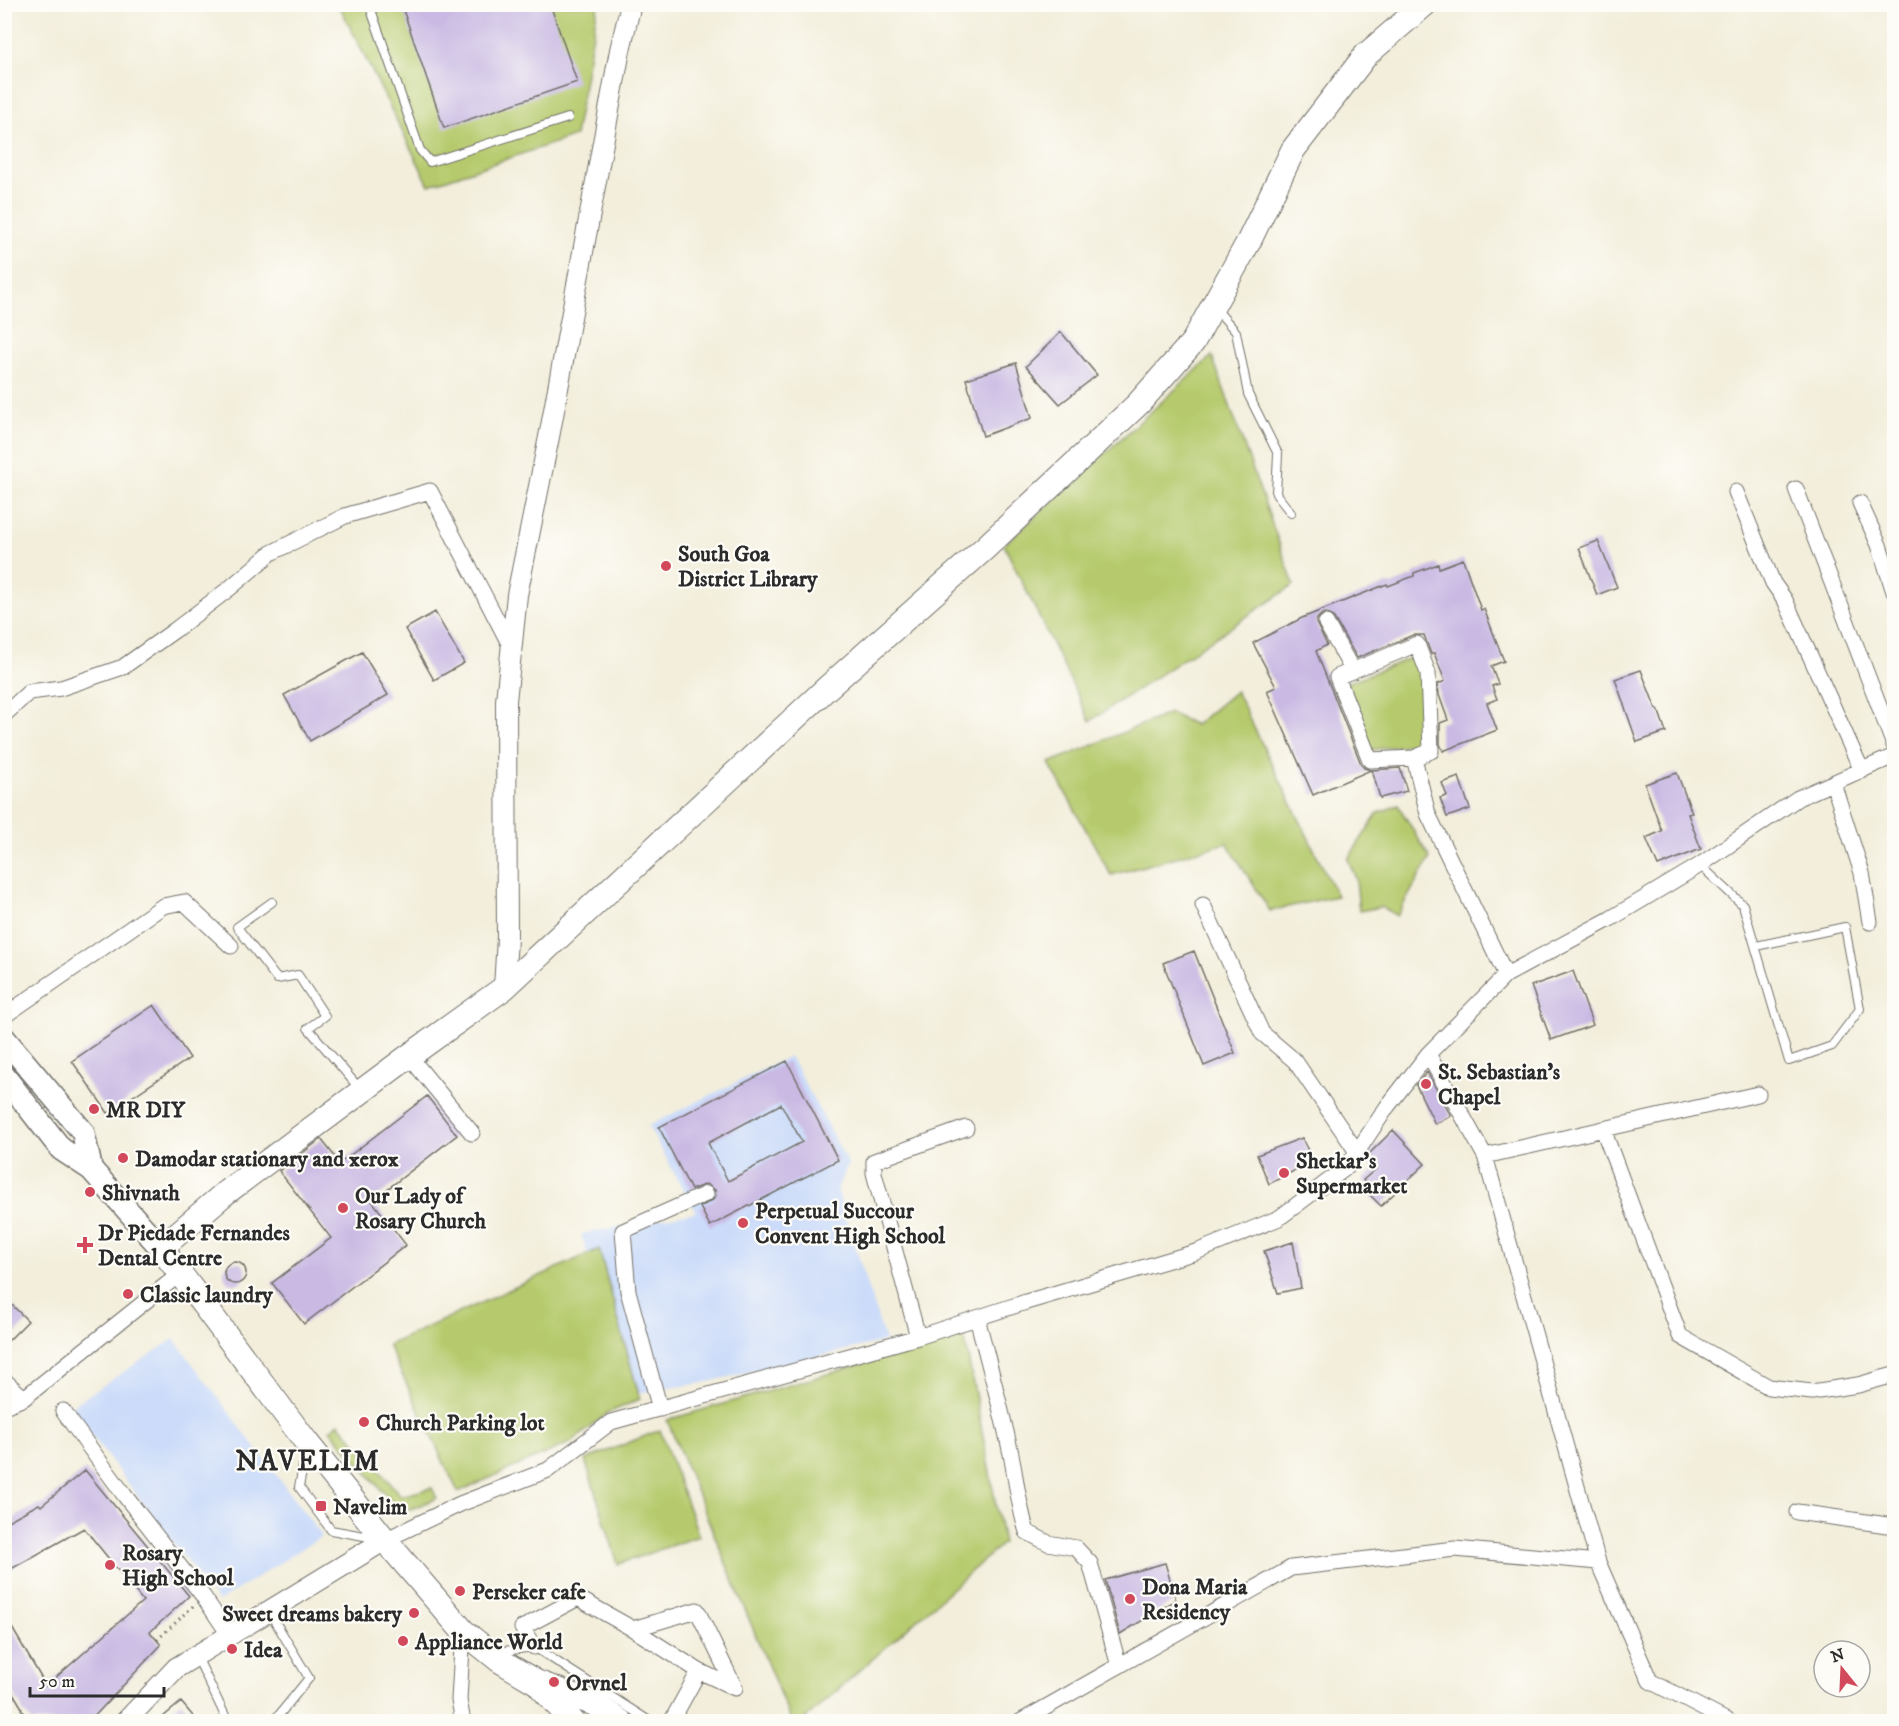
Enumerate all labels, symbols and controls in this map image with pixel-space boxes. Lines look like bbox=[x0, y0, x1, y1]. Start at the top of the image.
place label: South Goa District Library bbox=[678, 541, 818, 593]
marker: South Goa District Library bbox=[659, 559, 673, 573]
place label: St. Sebastian's Chapel bbox=[1438, 1059, 1561, 1111]
marker: St. Sebastian's Chapel bbox=[1419, 1077, 1433, 1091]
place label: MR DIY bbox=[106, 1097, 186, 1124]
marker: MR DIY bbox=[87, 1102, 101, 1116]
place label: Damodar stationary and xerox bbox=[135, 1146, 399, 1173]
place label: Shetkar's Supermarket bbox=[1296, 1148, 1407, 1200]
marker: Damodar stationary and xerox bbox=[116, 1151, 130, 1165]
marker: Shetkar's Supermarket bbox=[1277, 1166, 1291, 1180]
place label: Shivnath bbox=[102, 1180, 180, 1207]
place label: Our Lady of Rosary Church bbox=[355, 1183, 487, 1235]
marker: Shivnath bbox=[83, 1185, 97, 1199]
place label: Perpetual Succour Convent High School bbox=[755, 1198, 945, 1250]
marker: Our Lady of Rosary Church bbox=[336, 1201, 350, 1215]
marker: Perpetual Succour Convent High School bbox=[736, 1216, 750, 1230]
place label: Dr Piedade Fernandes Dental Centre bbox=[98, 1220, 291, 1272]
marker: Dr Piedade Fernandes Dental Centre bbox=[76, 1236, 94, 1254]
place label: Classic laundry bbox=[140, 1282, 273, 1309]
marker: Classic laundry bbox=[121, 1287, 135, 1301]
place label: Church Parking lot bbox=[376, 1410, 544, 1437]
marker: Church Parking lot bbox=[357, 1415, 371, 1429]
district label: NAVELIM bbox=[236, 1444, 380, 1479]
place label: Navelim bbox=[333, 1494, 408, 1521]
marker: Navelim bbox=[314, 1499, 328, 1513]
place label: Rosary High School bbox=[122, 1540, 234, 1592]
marker: Rosary High School bbox=[103, 1558, 117, 1572]
place label: Dona Maria Residency bbox=[1142, 1574, 1248, 1626]
place label: Perseker cafe bbox=[472, 1579, 586, 1606]
marker: Perseker cafe bbox=[453, 1584, 467, 1598]
marker: Dona Maria Residency bbox=[1123, 1592, 1137, 1606]
place label: Sweet dreams bakery bbox=[222, 1601, 403, 1628]
marker: Sweet dreams bakery bbox=[407, 1606, 421, 1620]
place label: Appliance World bbox=[414, 1629, 564, 1656]
marker: Appliance World bbox=[396, 1634, 410, 1648]
place label: Idea bbox=[244, 1637, 283, 1664]
north arrow bbox=[1812, 1639, 1872, 1699]
marker: Idea bbox=[225, 1642, 239, 1656]
text: N bbox=[1828, 1644, 1847, 1667]
scale bar bbox=[30, 1660, 164, 1698]
place label: Orvnel bbox=[566, 1670, 627, 1697]
text: 50 m bbox=[39, 1671, 75, 1693]
marker: Orvnel bbox=[547, 1675, 561, 1689]

